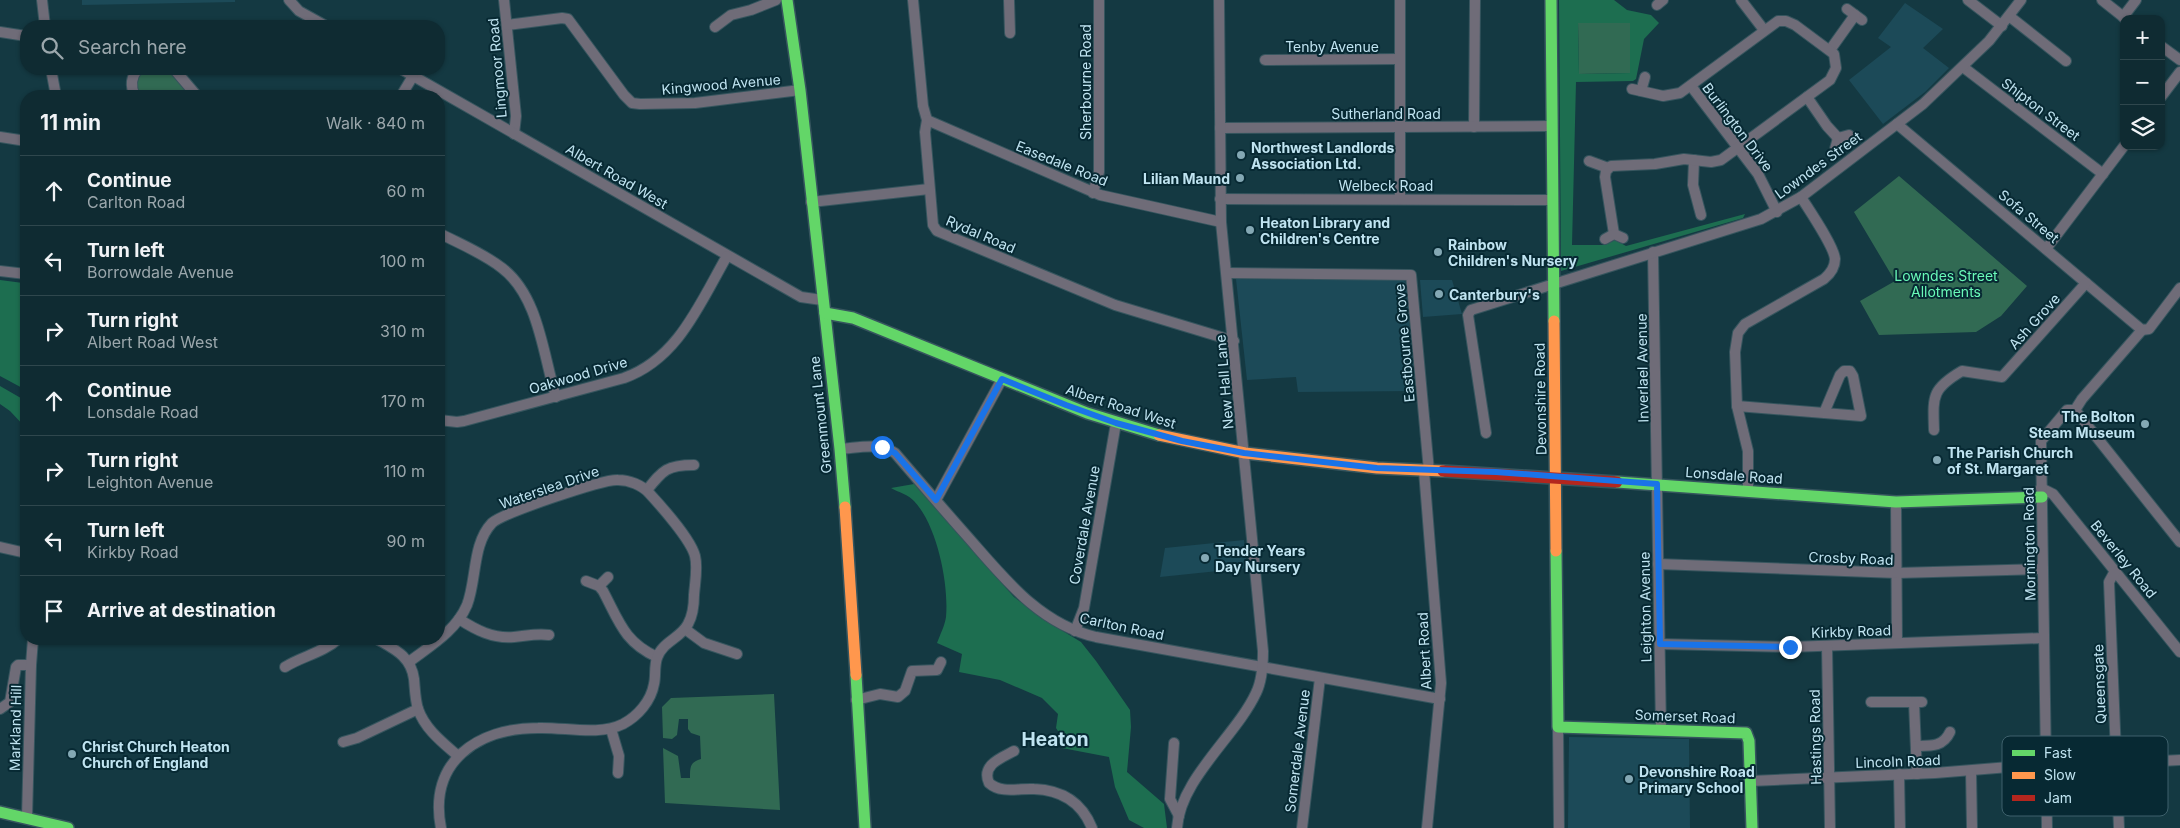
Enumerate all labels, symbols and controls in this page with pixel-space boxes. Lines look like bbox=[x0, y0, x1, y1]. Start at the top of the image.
map controls bbox=[2120, 15, 2165, 150]
button: + bbox=[2120, 15, 2165, 60]
street label: Lingmoor Road bbox=[484, 17, 510, 119]
search box bbox=[20, 20, 445, 75]
street label: Sherbourne Road bbox=[1077, 24, 1094, 140]
icon: search bbox=[38, 34, 66, 62]
text: Search here bbox=[78, 36, 187, 59]
street label: Tenby Avenue bbox=[1285, 38, 1379, 55]
button: − bbox=[2120, 60, 2165, 105]
street label: Kingwood Avenue bbox=[661, 70, 781, 98]
street label: Shipton Street bbox=[1998, 74, 2084, 144]
street label: Burlington Drive bbox=[1699, 79, 1777, 175]
street label: Sutherland Road bbox=[1331, 105, 1441, 122]
button: layers bbox=[2120, 105, 2165, 150]
text: 11 min bbox=[40, 110, 101, 135]
text: Walk · 840 m bbox=[326, 113, 425, 133]
street label: Lowndes Street bbox=[1771, 128, 1865, 202]
street label: Easedale Road bbox=[1014, 137, 1110, 189]
place label: Northwest Landlords Association Ltd. bbox=[1251, 139, 1395, 172]
street label: Albert Road West bbox=[563, 140, 671, 212]
marker: Northwest Landlords Association Ltd. bbox=[1235, 149, 1247, 161]
text: Continue bbox=[87, 169, 172, 192]
place label: Lilian Maund bbox=[1143, 170, 1230, 187]
marker: Lilian Maund bbox=[1234, 172, 1246, 184]
icon: ahead bbox=[40, 177, 68, 205]
street label: Welbeck Road bbox=[1339, 177, 1433, 194]
text: 60 m bbox=[386, 181, 425, 201]
street label: Sofa Street bbox=[1995, 186, 2063, 246]
text: Carlton Road bbox=[87, 192, 185, 212]
street label: Rydal Road bbox=[944, 212, 1018, 256]
place label: Heaton Library and Children's Centre bbox=[1260, 214, 1390, 247]
marker: Heaton Library and Children's Centre bbox=[1244, 224, 1256, 236]
place label: Rainbow Children's Nursery bbox=[1448, 236, 1578, 269]
text: Turn left bbox=[87, 239, 165, 262]
marker: Rainbow Children's Nursery bbox=[1432, 246, 1444, 258]
icon: left bbox=[40, 247, 68, 275]
text: 100 m bbox=[380, 251, 425, 271]
text: Borrowdale Avenue bbox=[87, 262, 234, 282]
park label: Lowndes Street Allotments bbox=[1894, 267, 1998, 300]
street label: Eastbourne Grove bbox=[1390, 283, 1418, 403]
place label: Canterbury's bbox=[1449, 286, 1540, 303]
marker: Canterbury's bbox=[1433, 288, 1445, 300]
street label: Ash Grove bbox=[2005, 290, 2063, 352]
text: Turn right bbox=[87, 309, 178, 332]
street label: Inverlael Avenue bbox=[1633, 313, 1651, 423]
icon: right bbox=[40, 317, 68, 345]
text: 310 m bbox=[380, 321, 425, 341]
text: Albert Road West bbox=[87, 332, 218, 352]
street label: New Hall Lane bbox=[1211, 334, 1237, 430]
street label: Devonshire Road bbox=[1531, 343, 1549, 455]
street label: Oakwood Drive bbox=[527, 353, 629, 397]
street label: Greenmount Lane bbox=[805, 355, 835, 475]
text: Continue bbox=[87, 379, 172, 402]
street label: Albert Road West bbox=[1064, 380, 1179, 432]
icon: ahead bbox=[40, 387, 68, 415]
text: 170 m bbox=[381, 391, 425, 411]
text: Lonsdale Road bbox=[87, 402, 199, 422]
place label: The Bolton Steam Museum bbox=[2029, 408, 2135, 441]
marker: The Bolton Steam Museum bbox=[2139, 418, 2151, 430]
route start bbox=[871, 436, 894, 459]
place label: The Parish Church of St. Margaret bbox=[1947, 444, 2073, 477]
text: Turn right bbox=[87, 449, 178, 472]
marker: The Parish Church of St. Margaret bbox=[1931, 454, 1943, 466]
icon: right bbox=[40, 457, 68, 485]
text: 110 m bbox=[383, 461, 425, 481]
street label: Waterslea Drive bbox=[497, 462, 601, 512]
street label: Lonsdale Road bbox=[1685, 463, 1783, 487]
street label: Coverdale Avenue bbox=[1065, 464, 1103, 586]
text: Leighton Avenue bbox=[87, 472, 213, 492]
street label: Mornington Road bbox=[2020, 487, 2038, 601]
street label: Beverley Road bbox=[2087, 517, 2161, 601]
text: Turn left bbox=[87, 519, 165, 542]
icon: left bbox=[40, 527, 68, 555]
text: 90 m bbox=[386, 531, 425, 551]
text: Kirkby Road bbox=[87, 542, 179, 562]
place label: Tender Years Day Nursery bbox=[1215, 542, 1305, 575]
street label: Crosby Road bbox=[1808, 548, 1894, 568]
marker: Tender Years Day Nursery bbox=[1199, 552, 1211, 564]
street label: Leighton Avenue bbox=[1636, 552, 1654, 662]
icon: arrive bbox=[40, 597, 68, 625]
text: Arrive at destination bbox=[87, 599, 276, 622]
street label: Carlton Road bbox=[1078, 609, 1166, 643]
street label: Albert Road bbox=[1413, 612, 1435, 690]
street label: Kirkby Road bbox=[1811, 621, 1891, 641]
route end bbox=[1779, 636, 1802, 659]
street label: Queensgate bbox=[2089, 644, 2109, 724]
street label: Markland Hill bbox=[6, 685, 24, 771]
street label: Somerdale Avenue bbox=[1281, 688, 1313, 814]
street label: Hastings Road bbox=[1806, 689, 1824, 785]
street label: Somerset Road bbox=[1634, 706, 1736, 726]
district label: Heaton bbox=[1022, 728, 1088, 751]
legend bbox=[2002, 736, 2168, 816]
place label: Christ Church Heaton Church of England bbox=[82, 738, 230, 771]
text: Fast bbox=[2044, 744, 2072, 761]
marker: Christ Church Heaton Church of England bbox=[66, 748, 78, 760]
street label: Lincoln Road bbox=[1855, 751, 1941, 771]
place label: Devonshire Road Primary School bbox=[1639, 763, 1755, 796]
text: Slow bbox=[2044, 766, 2076, 783]
marker: Devonshire Road Primary School bbox=[1623, 773, 1635, 785]
text: Jam bbox=[2044, 789, 2072, 806]

